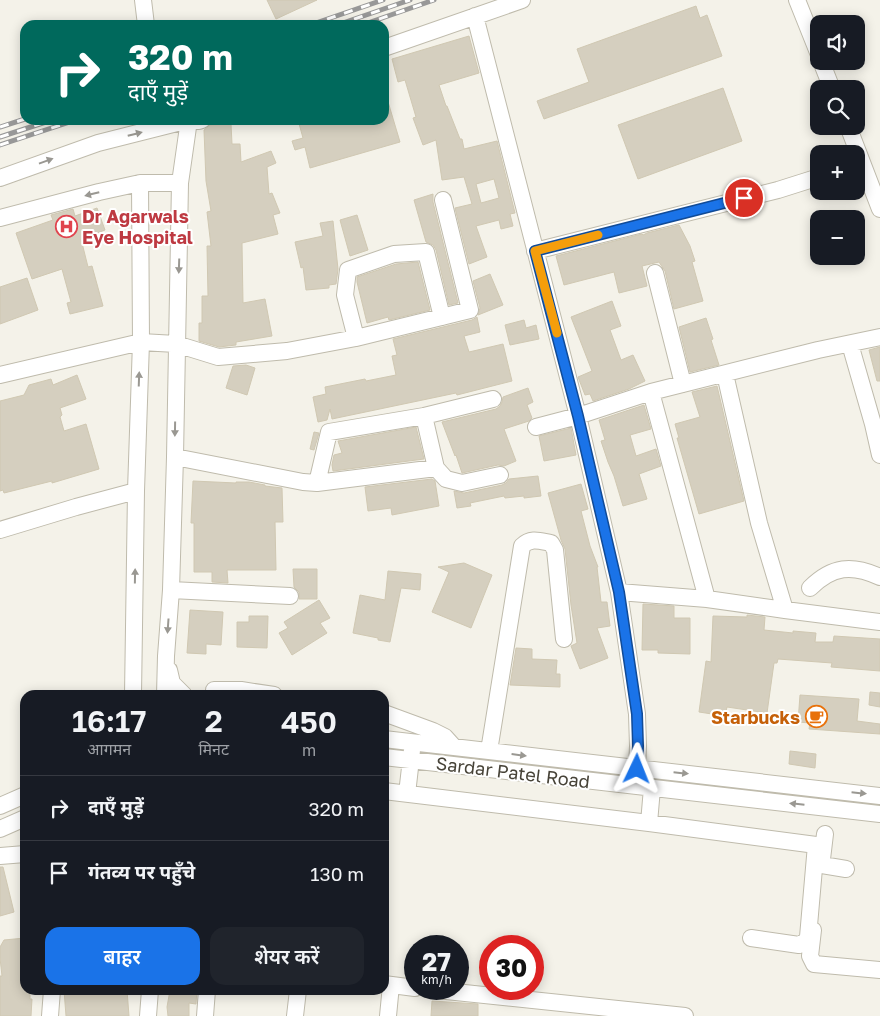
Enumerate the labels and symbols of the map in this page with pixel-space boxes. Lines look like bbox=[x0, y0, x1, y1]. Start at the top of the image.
one-way arrow bbox=[128, 130, 143, 138]
one-way arrow bbox=[39, 157, 54, 165]
pin bbox=[723, 177, 765, 219]
one-way arrow bbox=[85, 190, 100, 198]
place label: Dr Agarwals Eye Hospital bbox=[82, 205, 193, 248]
hospital icon: Dr Agarwals Eye Hospital bbox=[54, 214, 78, 238]
one-way arrow bbox=[174, 259, 182, 275]
one-way arrow bbox=[136, 371, 144, 387]
one-way arrow bbox=[171, 421, 179, 437]
one-way arrow bbox=[131, 568, 139, 584]
one-way arrow bbox=[164, 618, 172, 634]
cafe icon: Starbucks bbox=[804, 705, 828, 729]
place label: Starbucks bbox=[711, 706, 800, 728]
position arrow bbox=[610, 742, 662, 794]
one-way arrow bbox=[511, 751, 527, 759]
street label: Sardar Patel Road bbox=[435, 752, 591, 792]
one-way arrow bbox=[673, 769, 689, 777]
one-way arrow bbox=[852, 789, 868, 797]
one-way arrow bbox=[788, 800, 804, 808]
speed limit sign: 30 bbox=[479, 935, 544, 1000]

